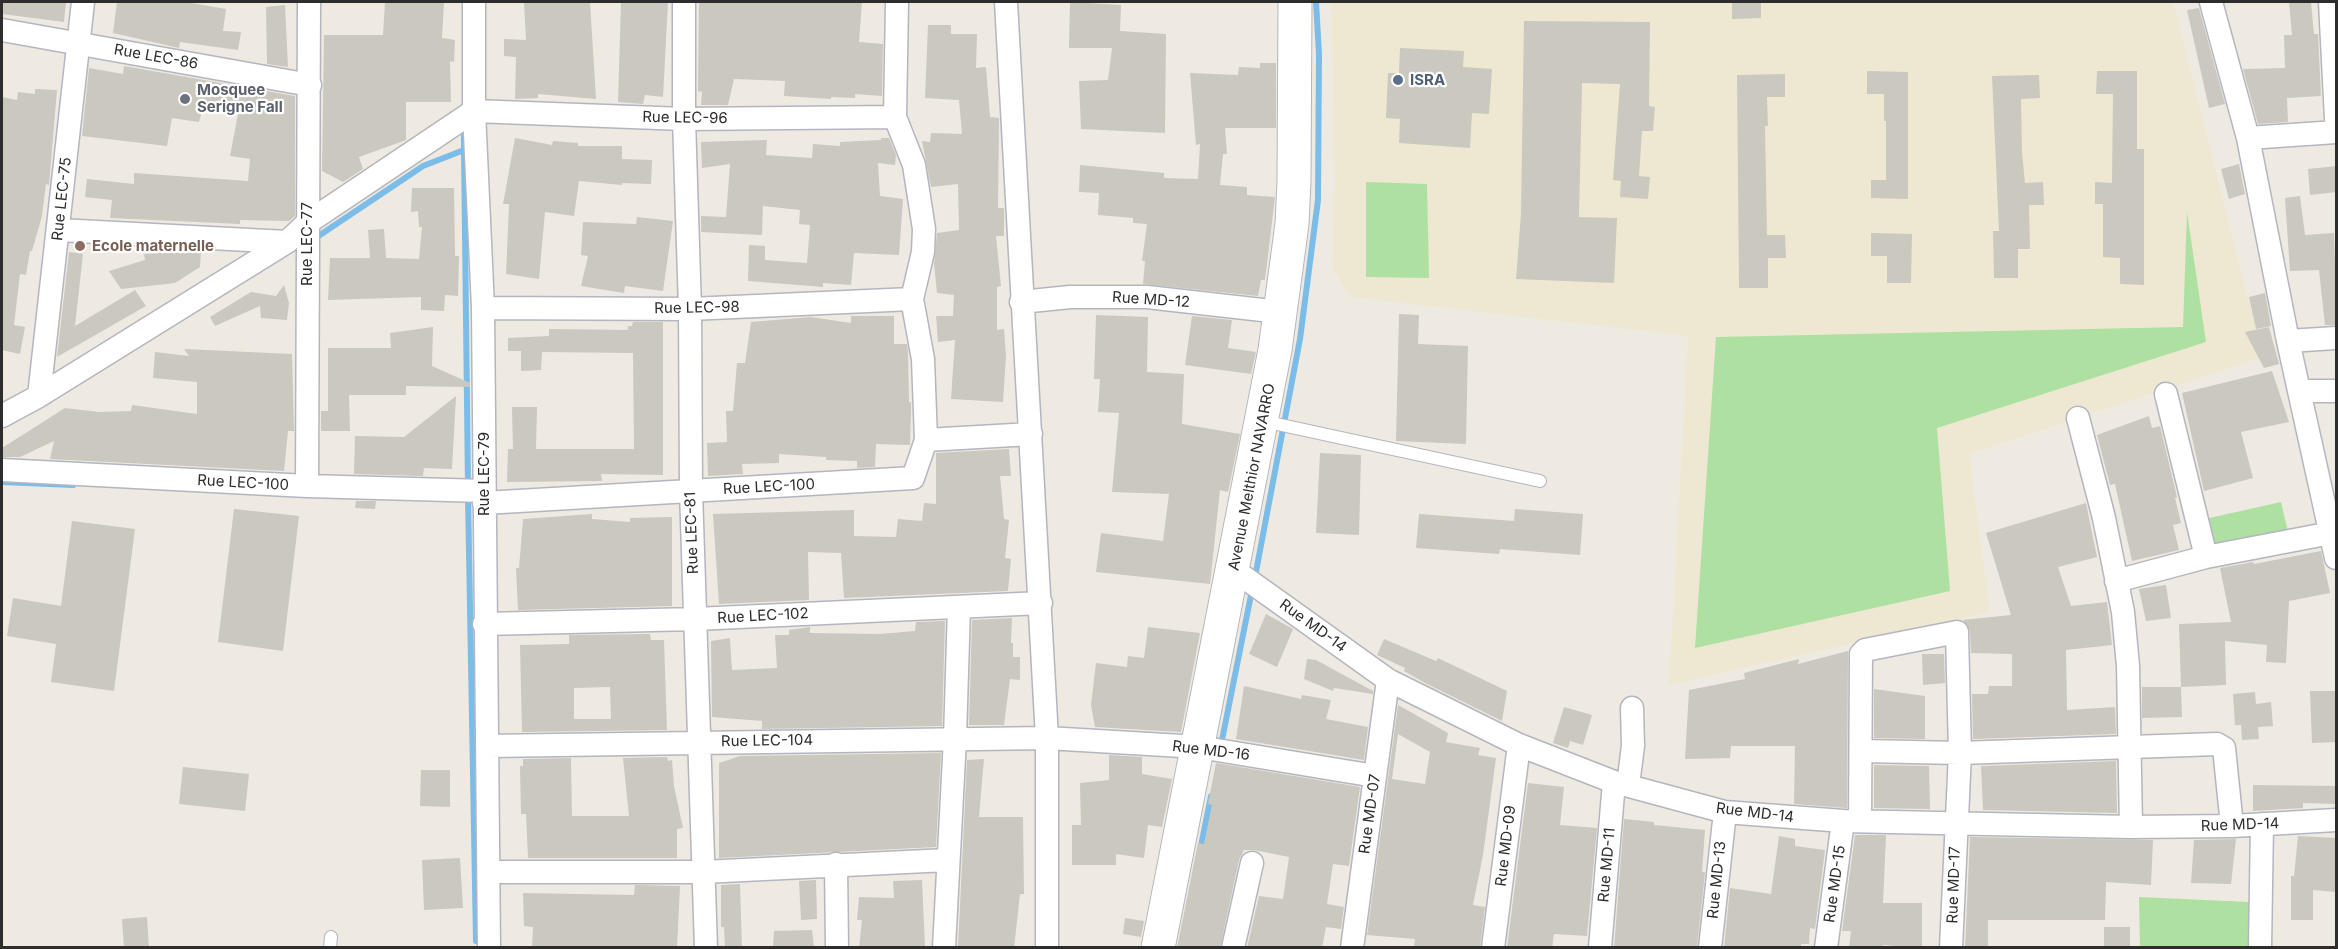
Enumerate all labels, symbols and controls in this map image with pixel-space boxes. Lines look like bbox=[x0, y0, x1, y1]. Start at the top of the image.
street label: Rue LEC-86 bbox=[112, 41, 200, 73]
place label: ISRA bbox=[1410, 71, 1445, 89]
marker: ISRA bbox=[1391, 73, 1405, 87]
place label: Mosquee Serigne Fall bbox=[197, 81, 283, 116]
marker: Mosquee Serigne Fall bbox=[178, 92, 192, 106]
street label: Rue LEC-96 bbox=[642, 108, 728, 128]
street label: Rue LEC-75 bbox=[49, 156, 75, 242]
street label: Rue LEC-77 bbox=[298, 202, 316, 286]
place label: Ecole maternelle bbox=[92, 237, 214, 255]
marker: Ecole maternelle bbox=[73, 239, 87, 253]
street label: Rue MD-12 bbox=[1111, 288, 1191, 312]
street label: Rue LEC-98 bbox=[654, 298, 740, 318]
street label: Avenue Melthior NAVARRO bbox=[1225, 382, 1279, 572]
street label: Rue LEC-79 bbox=[475, 432, 493, 516]
street label: Rue LEC-100 bbox=[197, 472, 289, 494]
street label: Rue LEC-100 bbox=[723, 476, 815, 498]
street label: Rue LEC-81 bbox=[682, 492, 702, 574]
street label: Rue MD-14 bbox=[1276, 596, 1350, 656]
street label: Rue LEC-102 bbox=[717, 605, 809, 627]
street label: Rue LEC-104 bbox=[721, 731, 813, 751]
street label: Rue MD-16 bbox=[1171, 737, 1251, 765]
street label: Rue MD-07 bbox=[1355, 773, 1385, 855]
street label: Rue MD-14 bbox=[1715, 799, 1795, 827]
street label: Rue MD-09 bbox=[1492, 804, 1520, 888]
street label: Rue MD-14 bbox=[2200, 815, 2280, 835]
street label: Rue MD-11 bbox=[1595, 827, 1619, 903]
street label: Rue MD-13 bbox=[1704, 840, 1730, 920]
street label: Rue MD-15 bbox=[1821, 844, 1849, 924]
street label: Rue MD-17 bbox=[1944, 846, 1964, 924]

